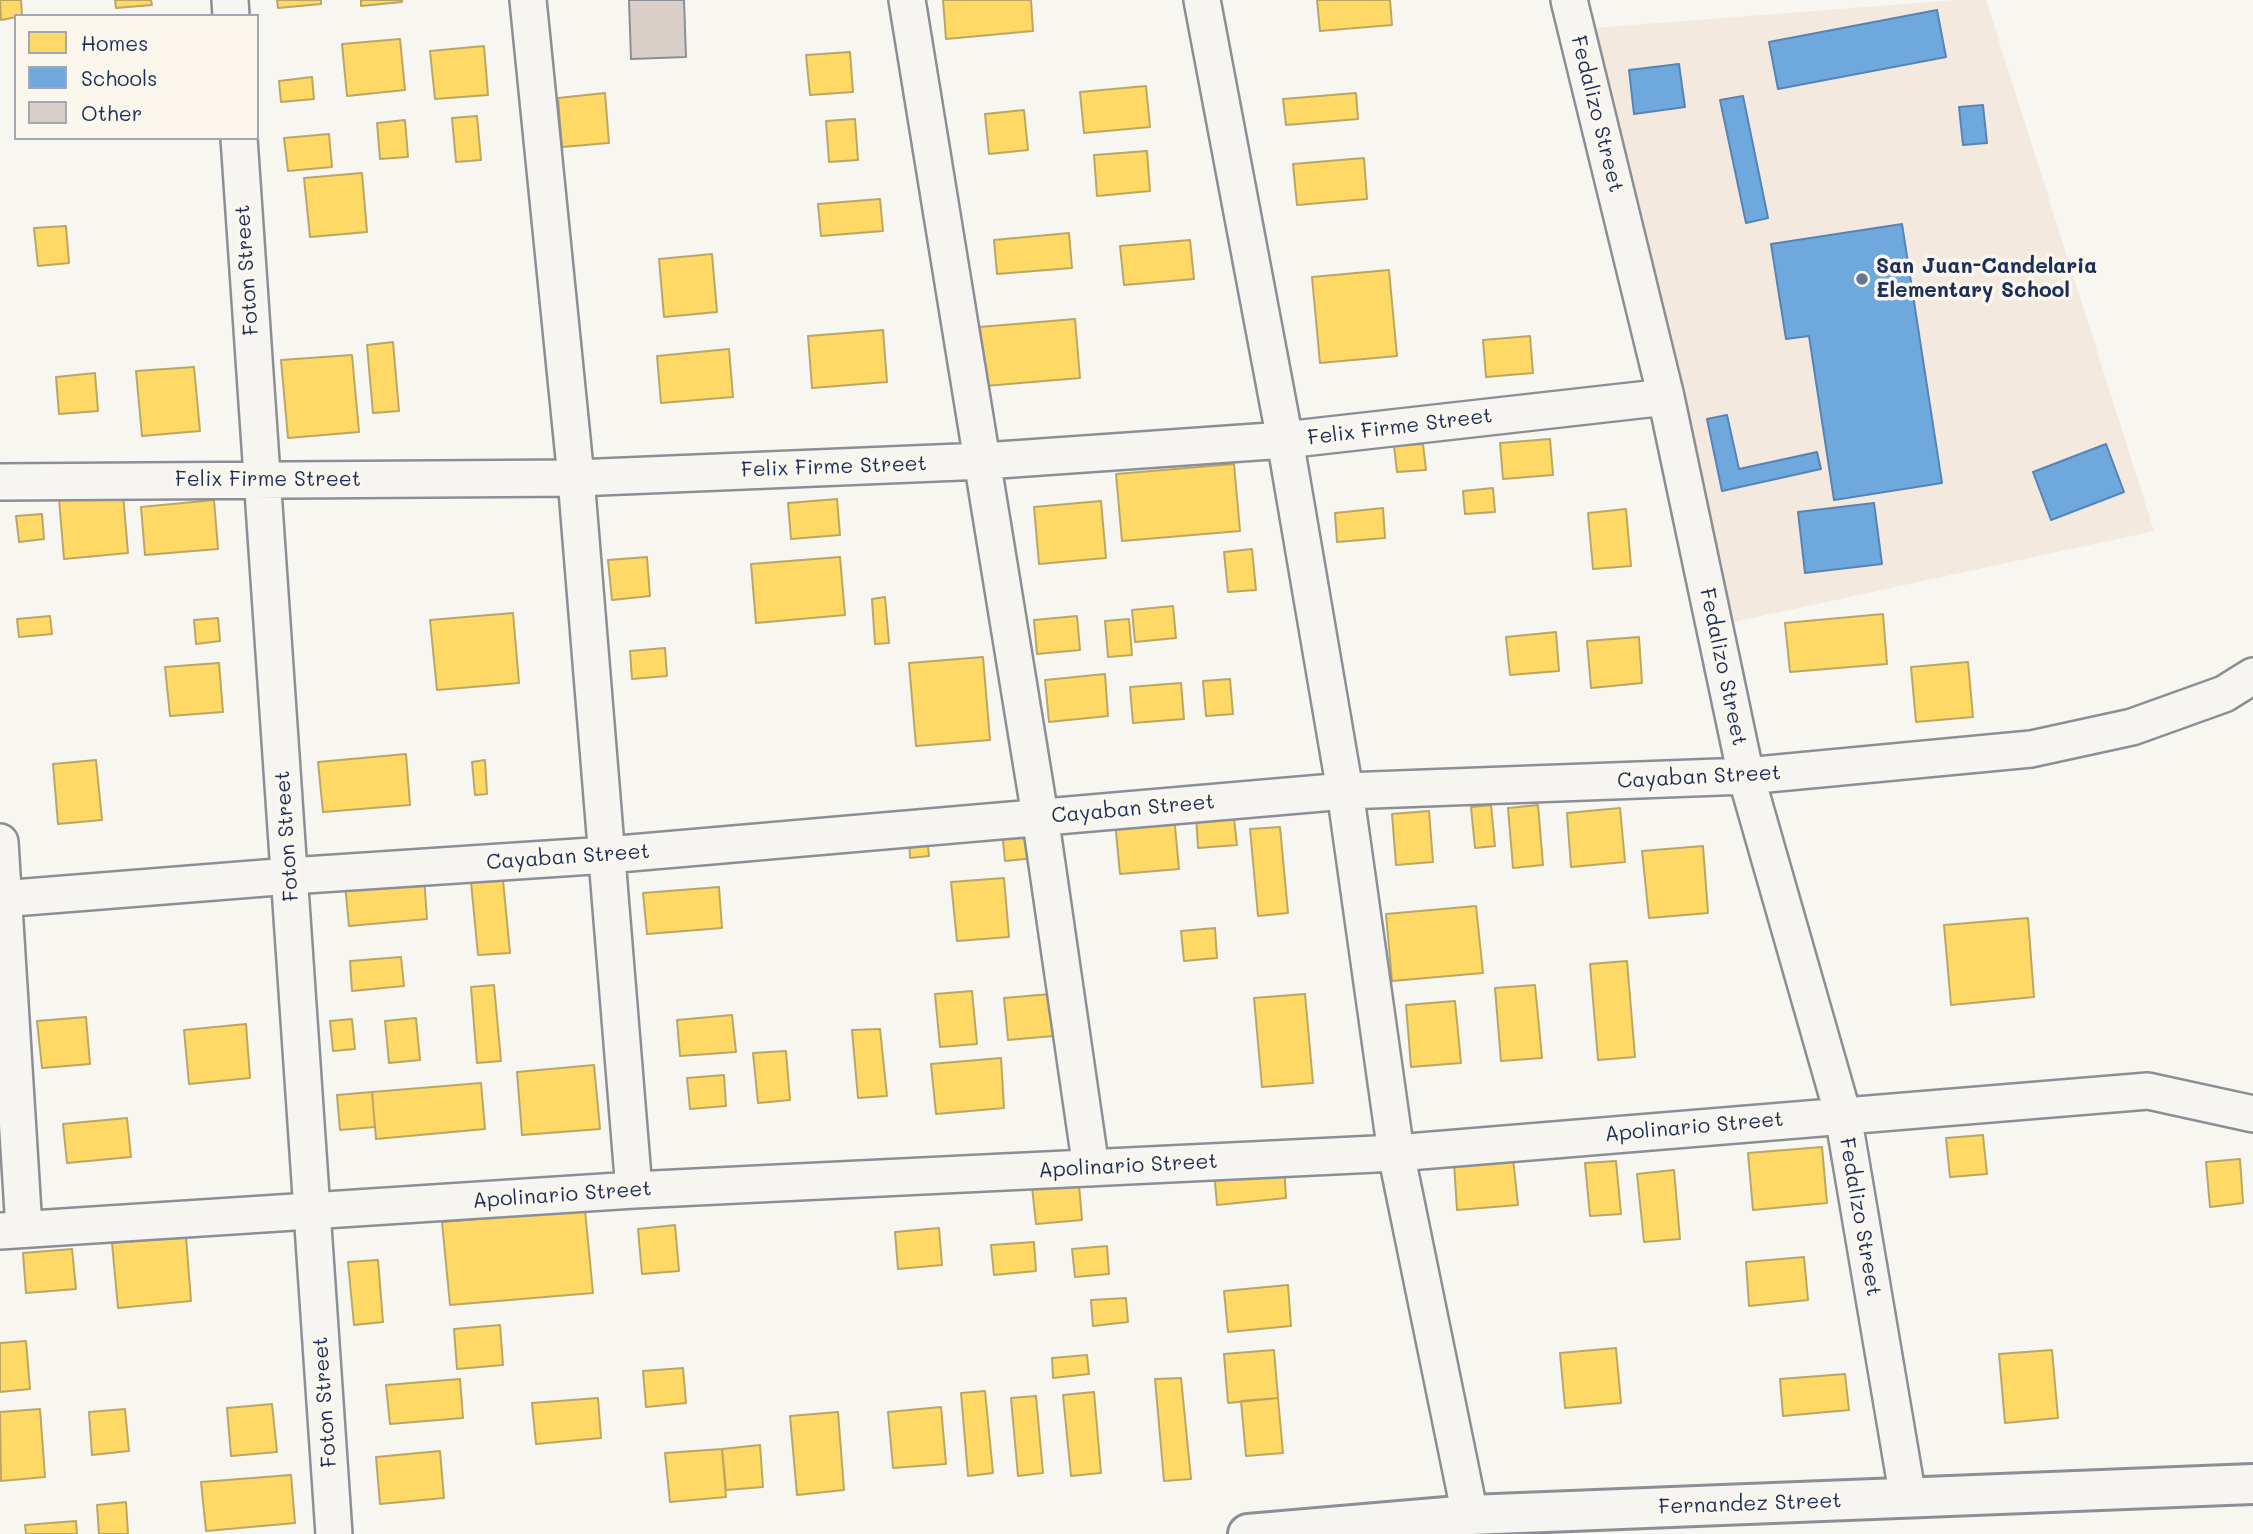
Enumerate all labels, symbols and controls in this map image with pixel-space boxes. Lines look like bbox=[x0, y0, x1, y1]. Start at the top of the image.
legend bbox=[14, 14, 259, 140]
text: Homes bbox=[81, 29, 148, 56]
street label: Fedalizo Street bbox=[1565, 33, 1629, 195]
text: Schools bbox=[81, 64, 157, 91]
text: Other bbox=[81, 99, 142, 126]
street label: Foton Street bbox=[230, 204, 264, 336]
place label: San Juan-Candelaria Elementary School bbox=[1876, 254, 2097, 304]
marker: San Juan-Candelaria Elementary School bbox=[1854, 271, 1870, 287]
street label: Felix Firme Street bbox=[1306, 403, 1494, 451]
street label: Felix Firme Street bbox=[741, 451, 927, 483]
street label: Felix Firme Street bbox=[175, 467, 361, 493]
street label: Fedalizo Street bbox=[1694, 586, 1752, 748]
street label: Cayaban Street bbox=[1617, 760, 1781, 794]
street label: Foton Street bbox=[270, 770, 304, 902]
street label: Cayaban Street bbox=[1050, 789, 1216, 829]
street label: Cayaban Street bbox=[485, 839, 651, 875]
street label: Apolinario Street bbox=[1604, 1107, 1784, 1147]
street label: Fedalizo Street bbox=[1834, 1136, 1886, 1298]
street label: Apolinario Street bbox=[1038, 1149, 1218, 1183]
street label: Apolinario Street bbox=[472, 1176, 652, 1214]
street label: Foton Street bbox=[308, 1336, 342, 1468]
street label: Fernandez Street bbox=[1658, 1488, 1842, 1520]

